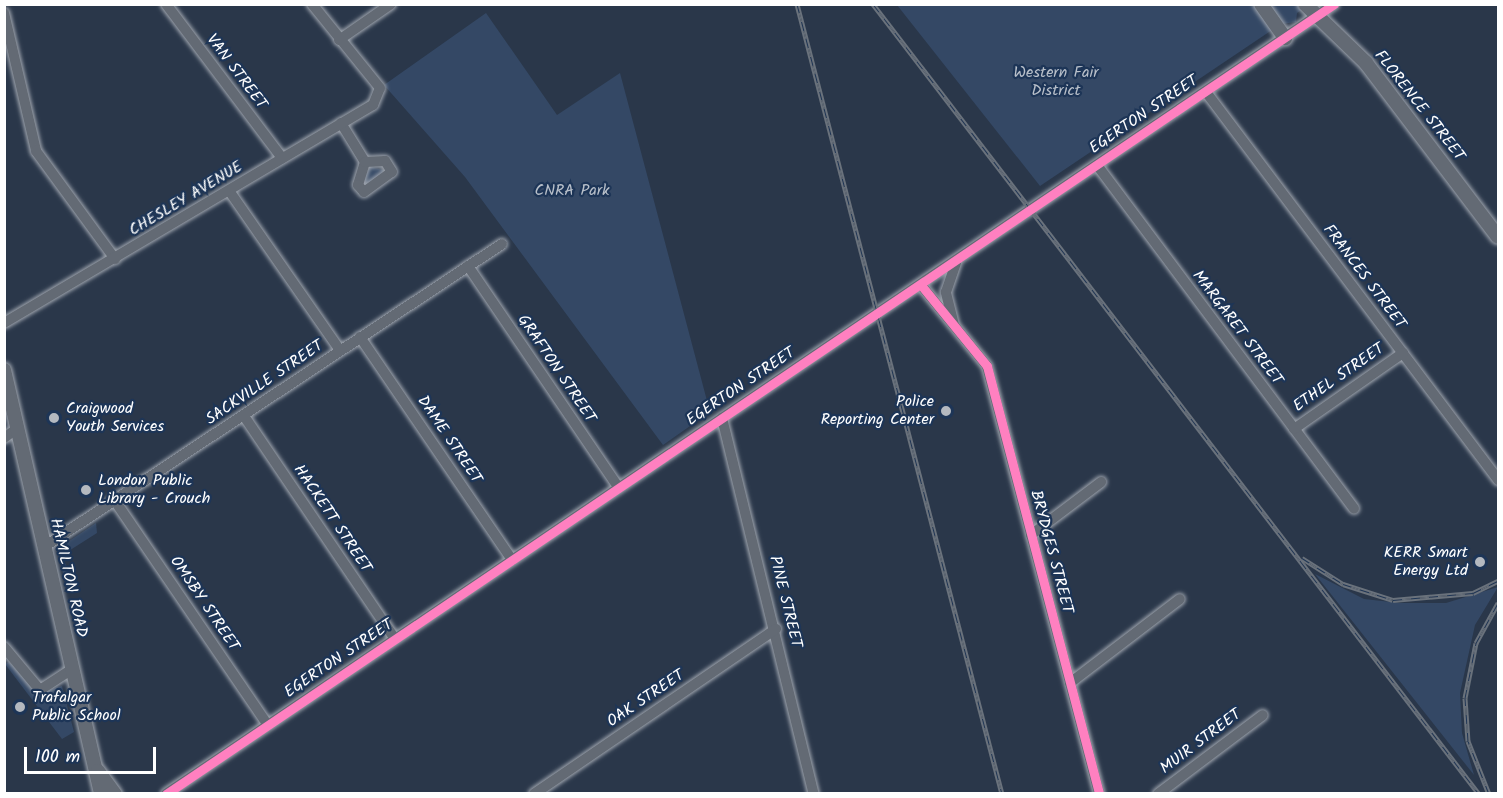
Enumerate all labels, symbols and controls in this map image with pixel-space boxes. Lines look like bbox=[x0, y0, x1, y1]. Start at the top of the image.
street label: VAN STREET bbox=[202, 31, 270, 113]
street label: FLORENCE STREET bbox=[1370, 47, 1468, 165]
park label: Western Fair District bbox=[1013, 63, 1099, 101]
street label: EGERTON STREET bbox=[1086, 71, 1202, 159]
street label: CHESLEY AVENUE bbox=[126, 157, 246, 241]
park label: CNRA Park bbox=[535, 181, 609, 201]
street label: FRANCES STREET bbox=[1318, 221, 1410, 333]
street label: MARGARET STREET bbox=[1188, 267, 1286, 389]
street label: GRAFTON STREET bbox=[513, 311, 599, 427]
street label: SACKVILLE STREET bbox=[203, 337, 327, 429]
street label: ETHEL STREET bbox=[1290, 339, 1388, 417]
street label: EGERTON STREET bbox=[683, 343, 799, 431]
street label: DAME STREET bbox=[412, 392, 486, 488]
place label: Police Reporting Center bbox=[821, 392, 934, 430]
place label: Craigwood Youth Services bbox=[66, 399, 164, 437]
marker: Police Reporting Center bbox=[939, 404, 953, 418]
marker: Craigwood Youth Services bbox=[47, 411, 61, 425]
street label: HACKETT STREET bbox=[289, 461, 375, 577]
place label: London Public Library - Crouch bbox=[98, 471, 210, 509]
marker: London Public Library - Crouch bbox=[79, 483, 93, 497]
street label: BRYDGES STREET bbox=[1025, 488, 1077, 616]
street label: HAMILTON ROAD bbox=[45, 517, 91, 639]
place label: KERR Smart Energy Ltd bbox=[1384, 543, 1468, 581]
street label: OMSBY STREET bbox=[165, 553, 243, 655]
street label: PINE STREET bbox=[764, 554, 806, 650]
marker: KERR Smart Energy Ltd bbox=[1473, 555, 1487, 569]
street label: EGERTON STREET bbox=[281, 615, 397, 703]
street label: OAK STREET bbox=[604, 666, 688, 732]
place label: Trafalgar Public School bbox=[32, 688, 121, 726]
marker: Trafalgar Public School bbox=[13, 700, 27, 714]
street label: MUIR STREET bbox=[1157, 705, 1245, 779]
scale bar bbox=[27, 735, 159, 773]
text: 100 m bbox=[35, 743, 80, 772]

